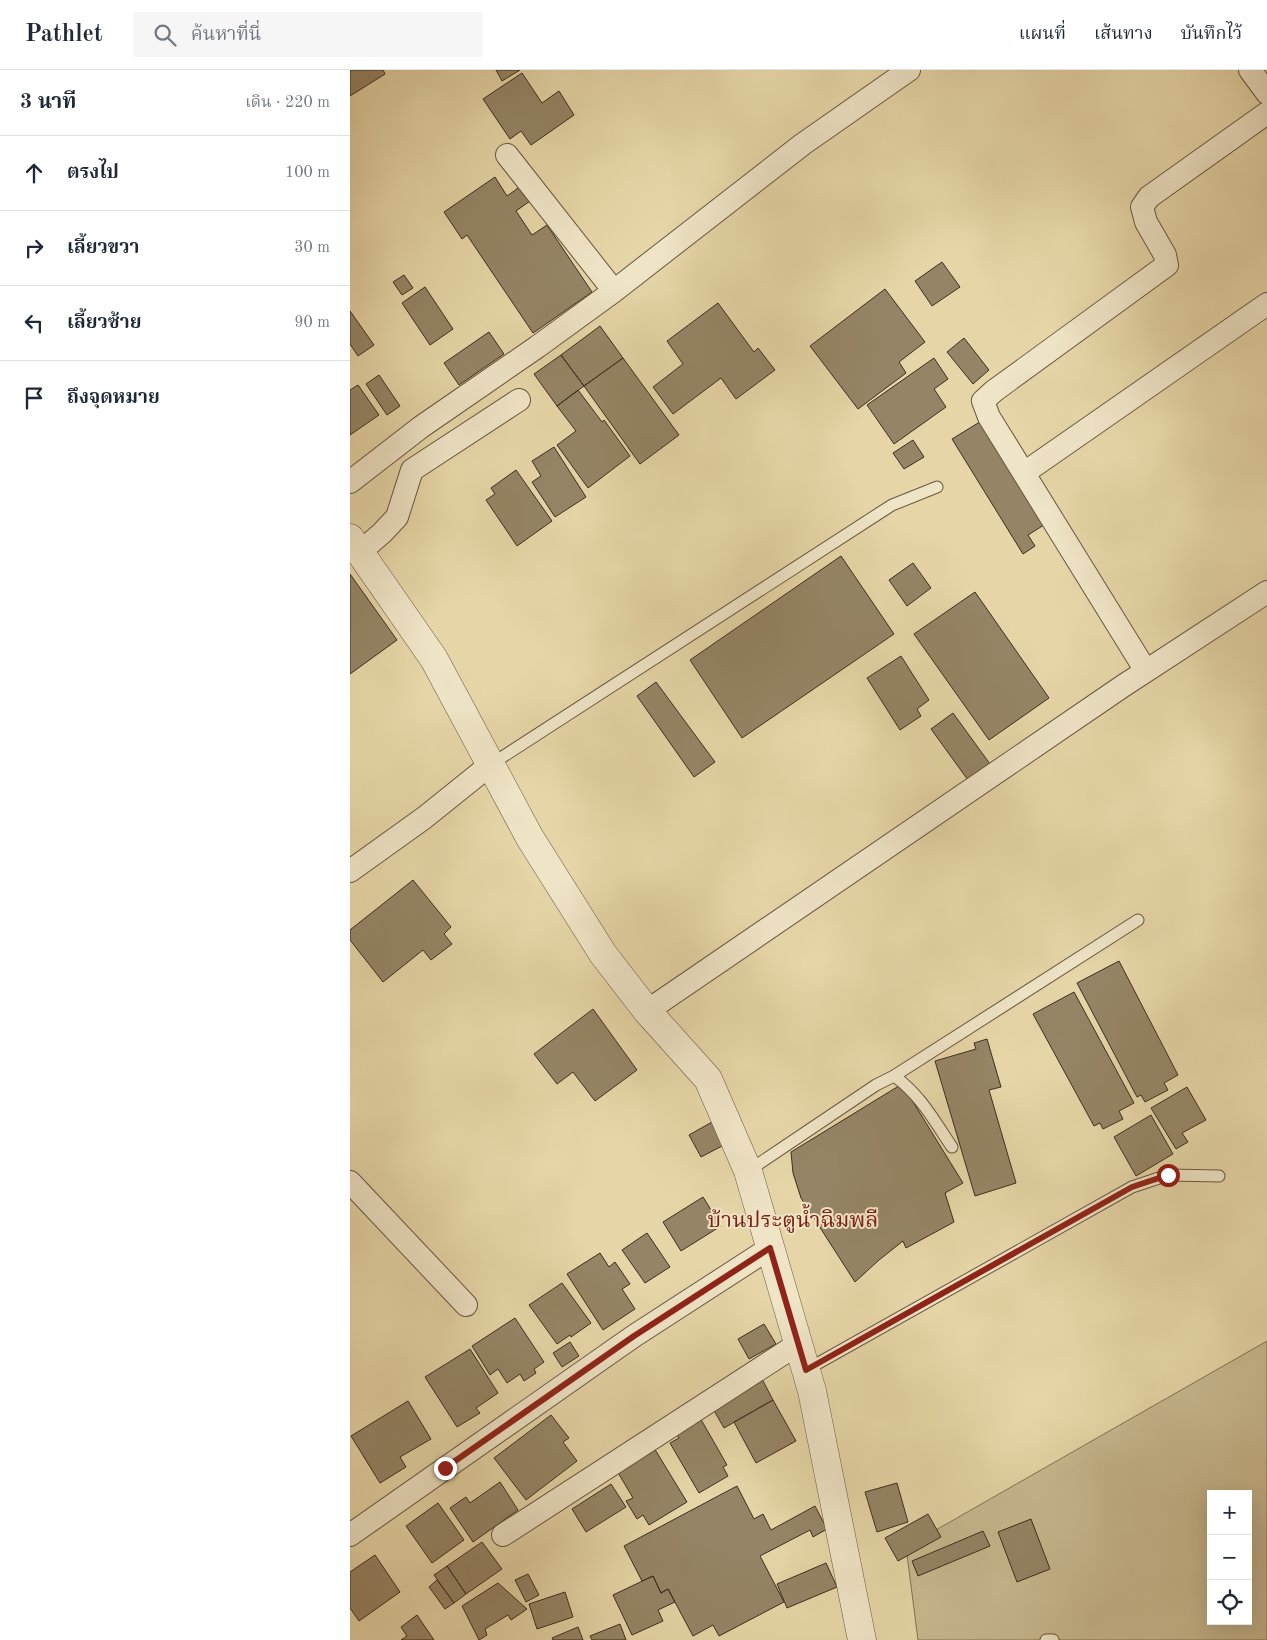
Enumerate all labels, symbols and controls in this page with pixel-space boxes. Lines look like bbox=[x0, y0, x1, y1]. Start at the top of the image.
search box bbox=[133, 12, 483, 57]
icon: search bbox=[151, 21, 179, 49]
text: Pathlet bbox=[25, 23, 103, 47]
text: แผนที่ bbox=[1019, 25, 1066, 43]
text: เส้นทาง bbox=[1094, 25, 1153, 43]
text: บันทึกไว้ bbox=[1181, 25, 1242, 43]
text: ค้นหาที่นี่ bbox=[191, 26, 261, 45]
text: 3 นาที bbox=[20, 92, 76, 113]
text: เดิน · 220 m bbox=[245, 95, 330, 111]
icon: ahead bbox=[20, 159, 48, 187]
text: ตรงไป bbox=[67, 164, 119, 183]
text: 100 m bbox=[285, 165, 330, 181]
icon: right bbox=[20, 234, 48, 262]
text: เลี้ยวขวา bbox=[67, 239, 139, 258]
text: 30 m bbox=[294, 240, 330, 256]
icon: left bbox=[20, 309, 48, 337]
text: เลี้ยวซ้าย bbox=[67, 314, 141, 333]
text: 90 m bbox=[294, 315, 330, 331]
icon: arrive bbox=[20, 384, 48, 412]
text: ถึงจุดหมาย bbox=[67, 389, 160, 408]
route start bbox=[1157, 1164, 1180, 1187]
district label: บ้านประตูน้ำฉิมพลี bbox=[707, 1203, 879, 1233]
route end bbox=[434, 1457, 457, 1480]
map controls bbox=[1207, 1490, 1252, 1625]
button: + bbox=[1207, 1490, 1252, 1535]
button: − bbox=[1207, 1535, 1252, 1580]
button: locate bbox=[1207, 1580, 1252, 1625]

